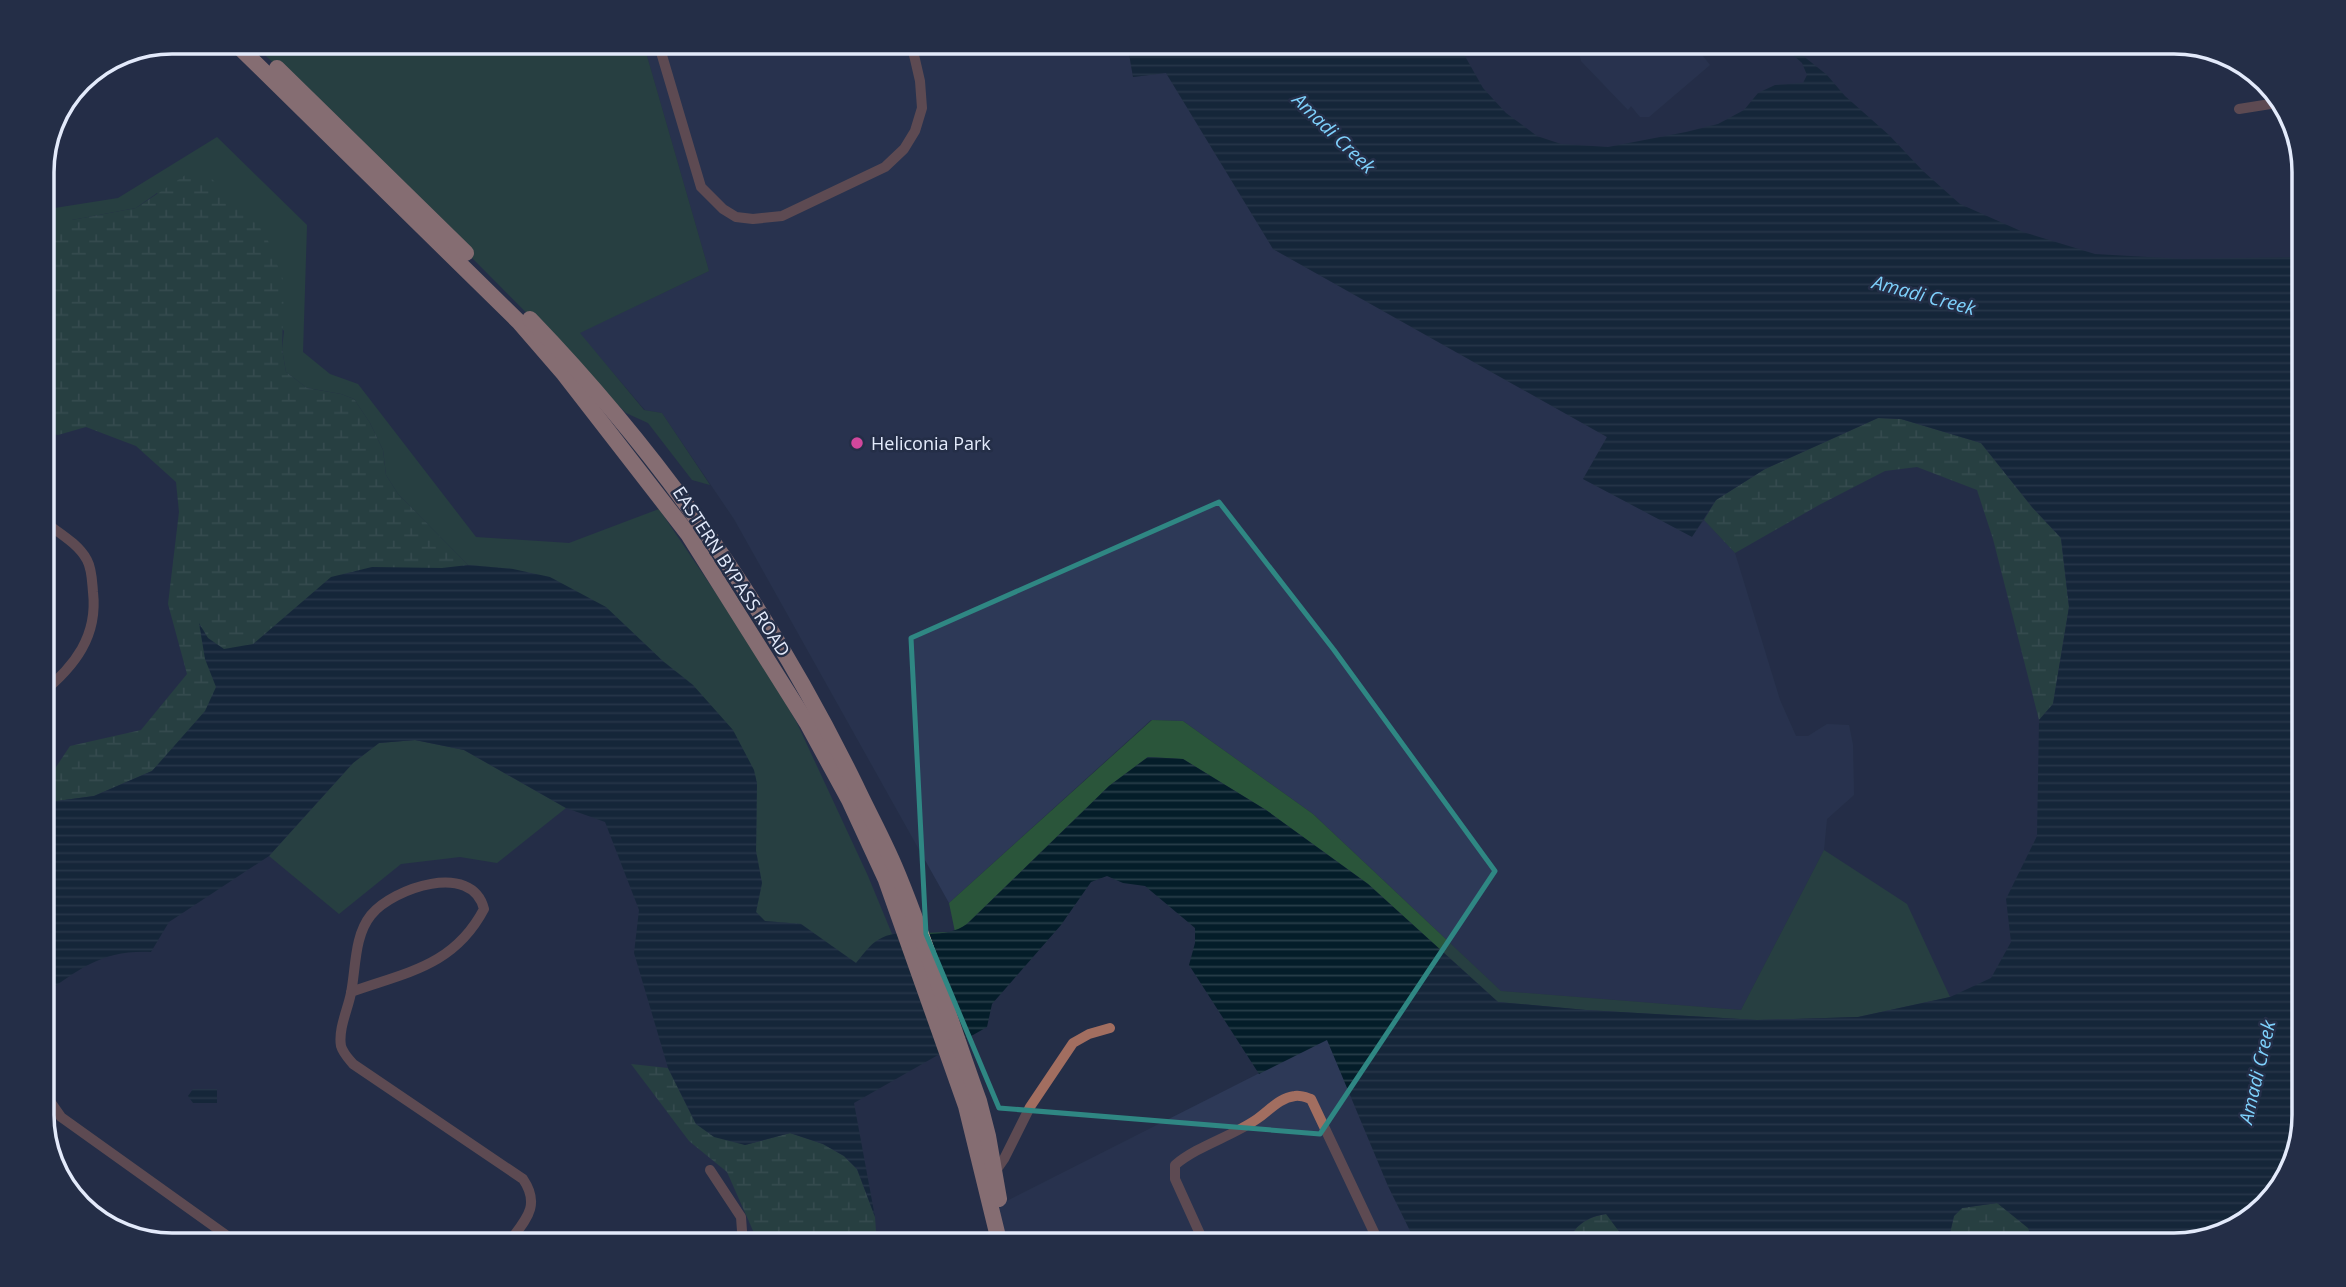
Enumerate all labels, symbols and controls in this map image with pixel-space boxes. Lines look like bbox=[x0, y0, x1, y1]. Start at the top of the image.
water label: Amadi Creek bbox=[1286, 86, 1382, 180]
water label: Amadi Creek bbox=[1868, 268, 1979, 321]
place label: Heliconia Park bbox=[871, 431, 991, 455]
marker: Heliconia Park bbox=[849, 435, 865, 451]
street label: EASTERN BYPASS ROAD bbox=[668, 481, 796, 661]
water label: Amadi Creek bbox=[2232, 1017, 2282, 1128]

